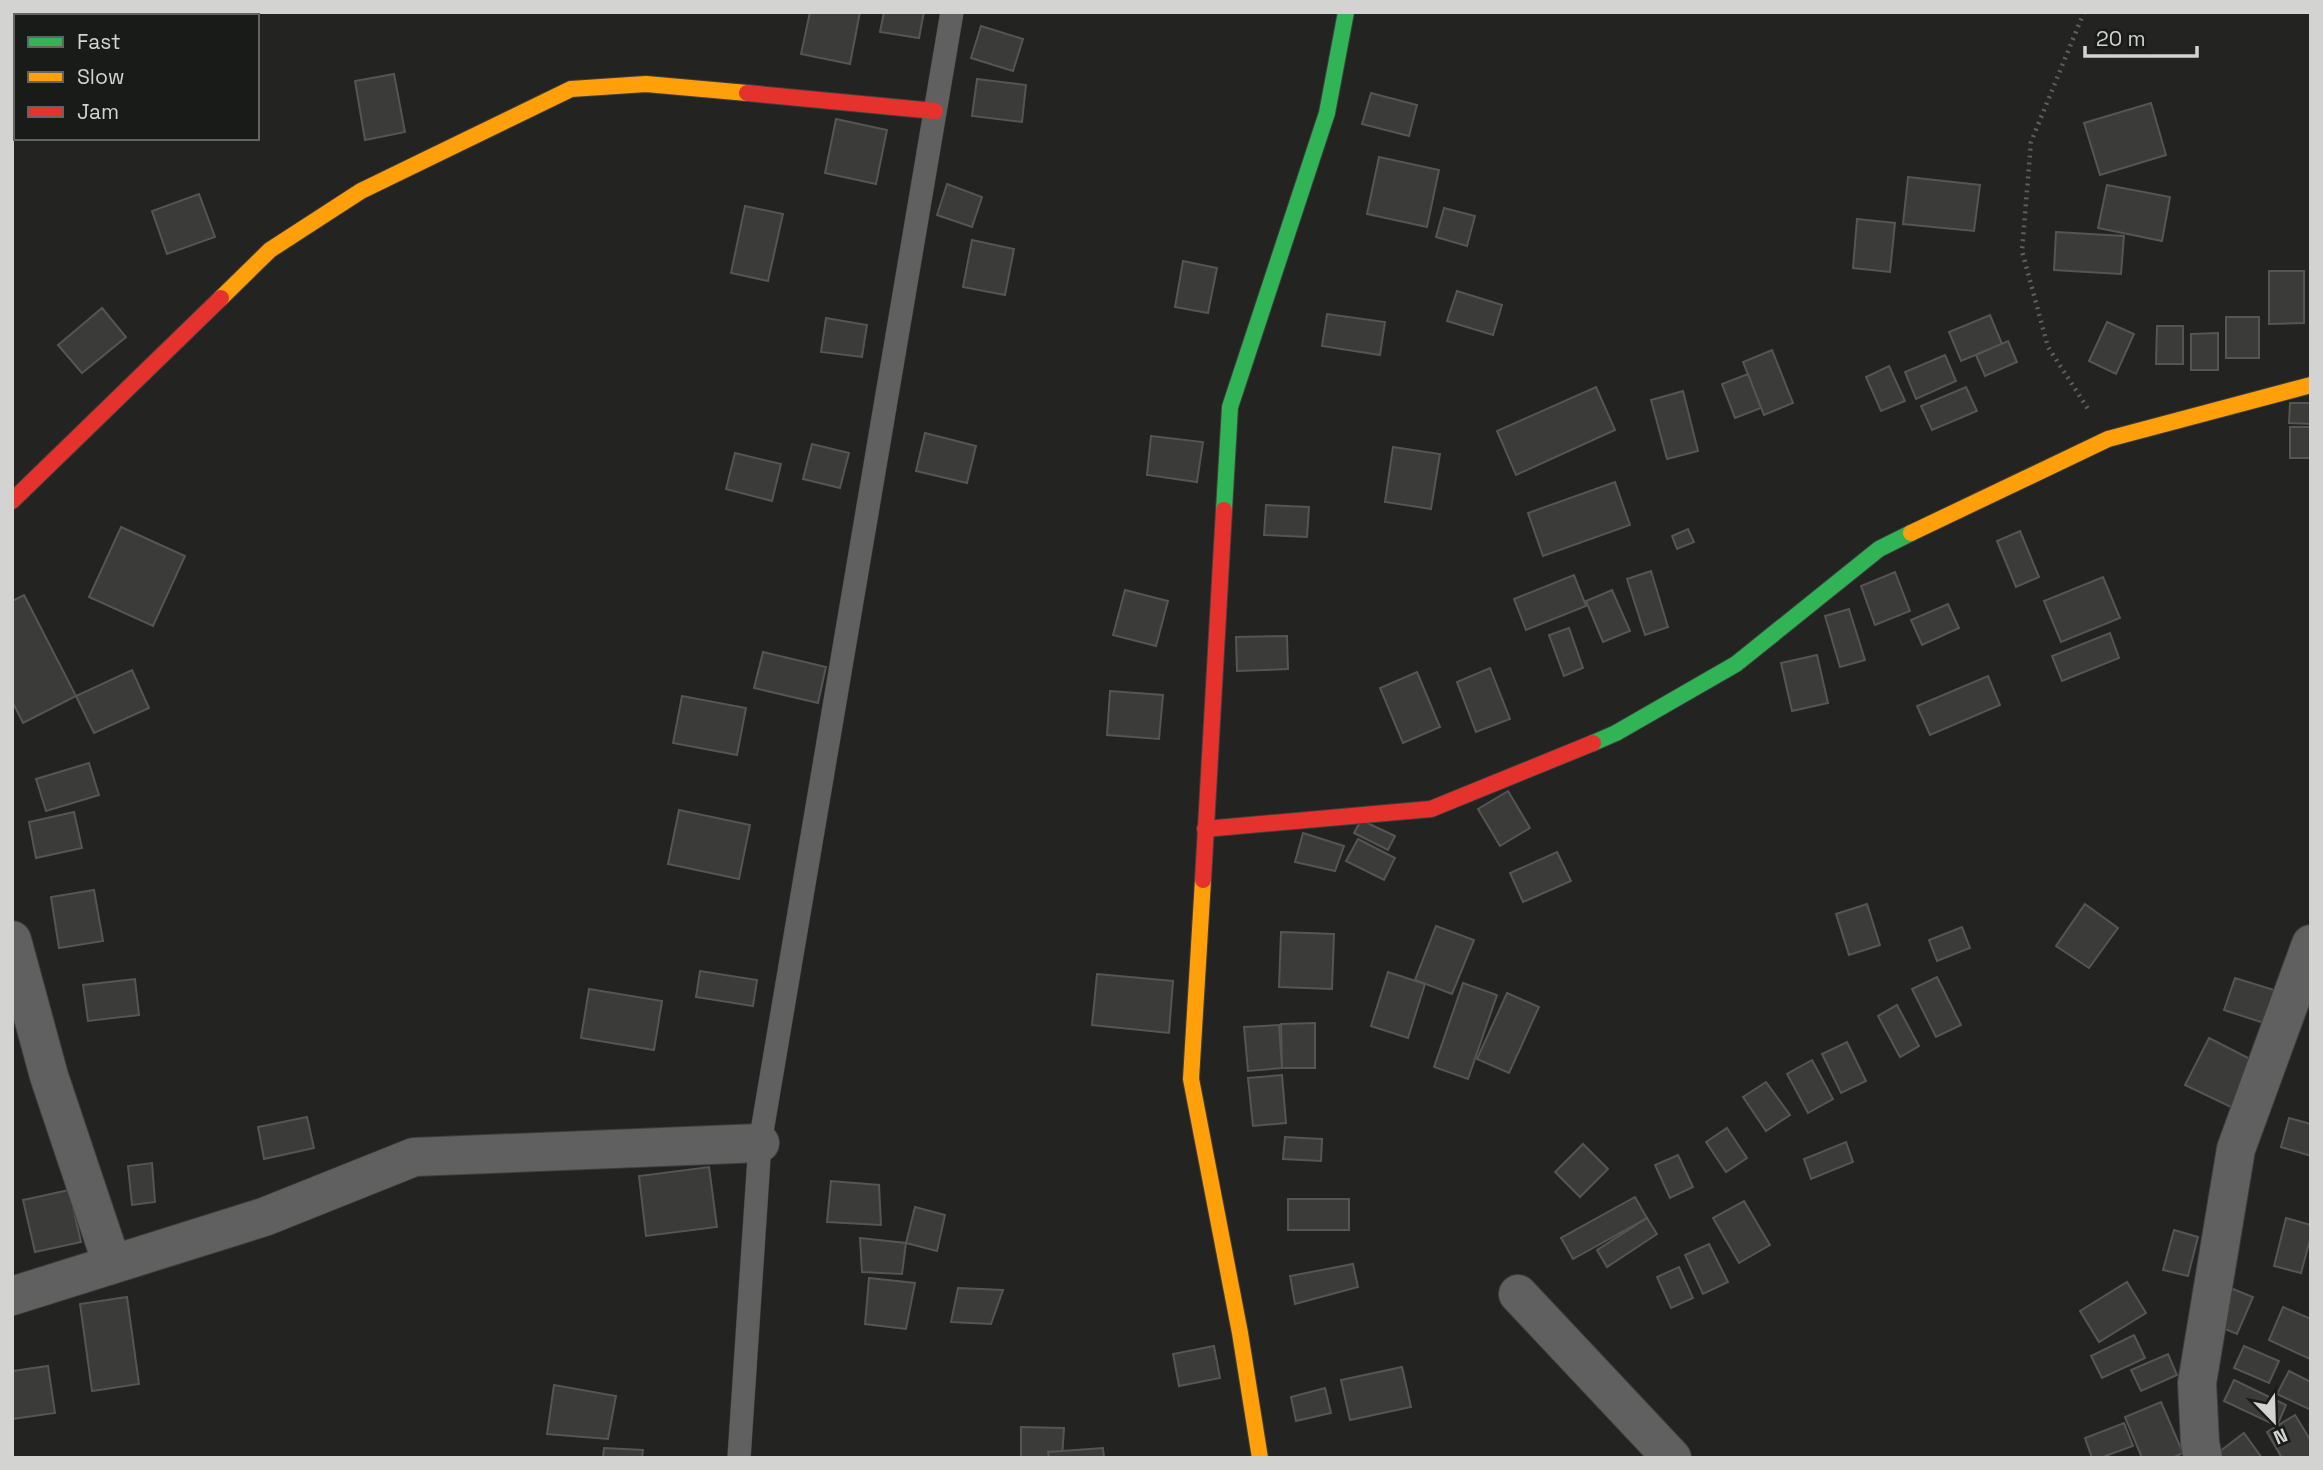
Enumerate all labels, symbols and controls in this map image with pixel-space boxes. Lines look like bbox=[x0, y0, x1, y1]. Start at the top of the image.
legend bbox=[14, 14, 259, 140]
scale bar bbox=[2085, 14, 2197, 58]
text: 20 m bbox=[2096, 25, 2146, 52]
text: Fast bbox=[77, 28, 121, 55]
text: Slow bbox=[77, 63, 125, 90]
text: Jam bbox=[77, 98, 119, 125]
north arrow bbox=[2239, 1386, 2309, 1456]
text: N bbox=[2270, 1422, 2291, 1450]

